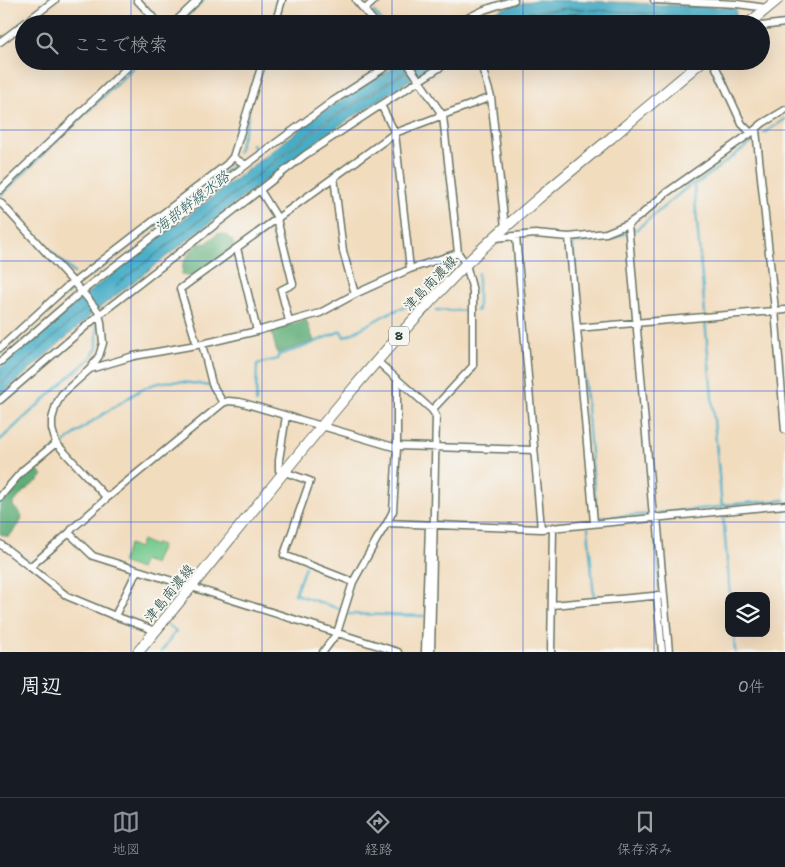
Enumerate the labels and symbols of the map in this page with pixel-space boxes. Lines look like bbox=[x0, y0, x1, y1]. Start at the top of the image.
water label: 海部幹線水路 bbox=[150, 166, 234, 238]
street label: 津島南濃線 bbox=[399, 252, 461, 314]
road number: 8 bbox=[389, 326, 409, 346]
street label: 津島南濃線 bbox=[140, 560, 198, 626]

